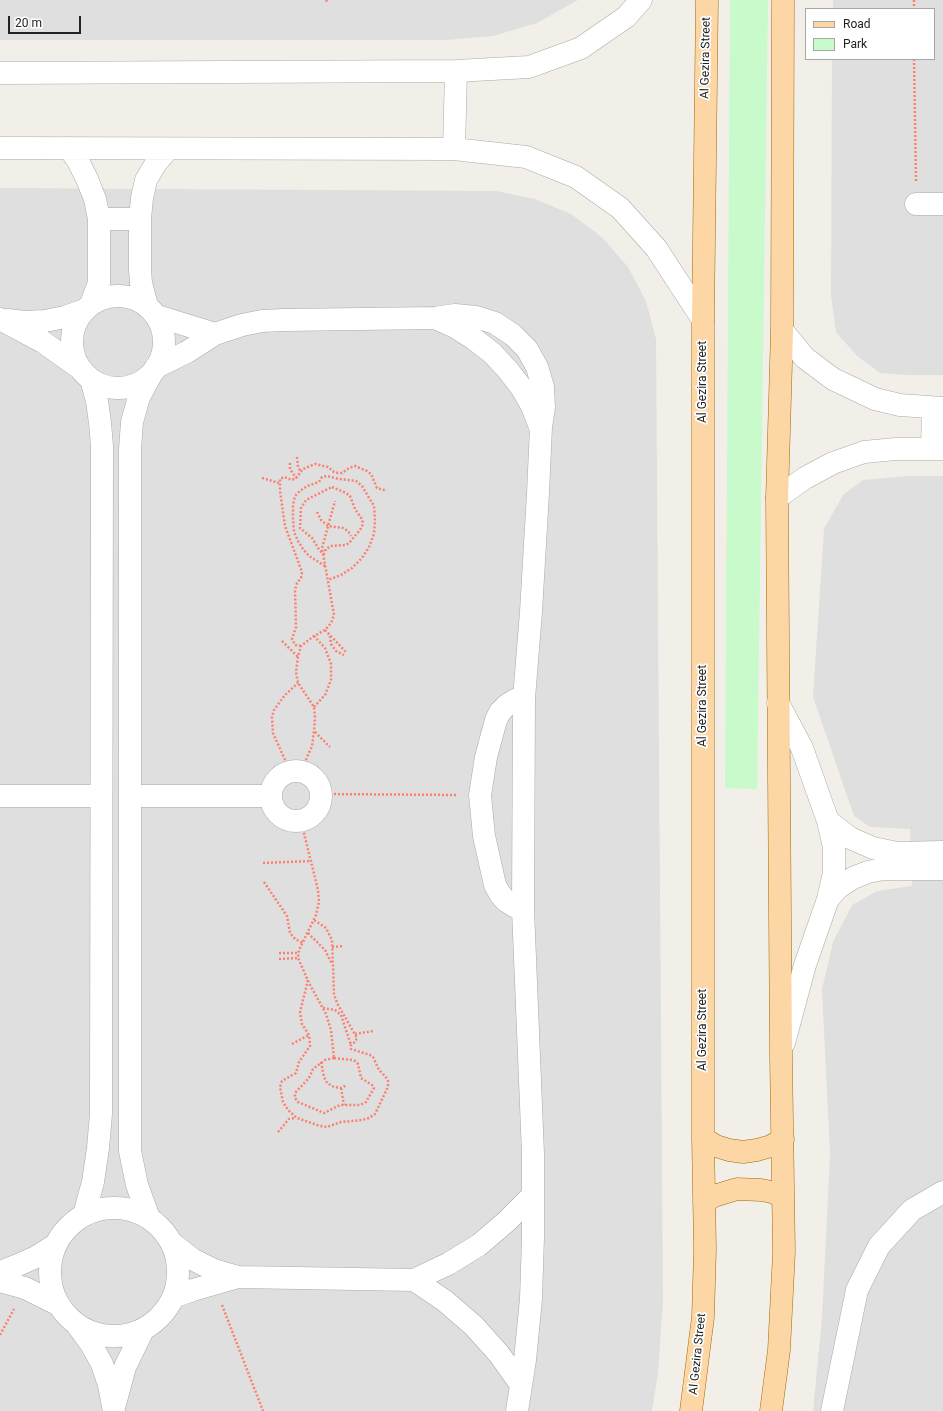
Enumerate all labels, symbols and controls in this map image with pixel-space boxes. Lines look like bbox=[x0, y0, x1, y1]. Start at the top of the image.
scale bar bbox=[10, 8, 83, 34]
legend bbox=[805, 8, 935, 60]
text: 20 m bbox=[15, 16, 42, 30]
street label: Al Gezira Street bbox=[698, 17, 714, 99]
text: Road bbox=[843, 17, 871, 31]
text: Park bbox=[843, 37, 867, 51]
street label: Al Gezira Street bbox=[696, 341, 710, 423]
street label: Al Gezira Street bbox=[696, 665, 710, 747]
street label: Al Gezira Street bbox=[696, 989, 710, 1071]
street label: Al Gezira Street bbox=[687, 1312, 709, 1396]

